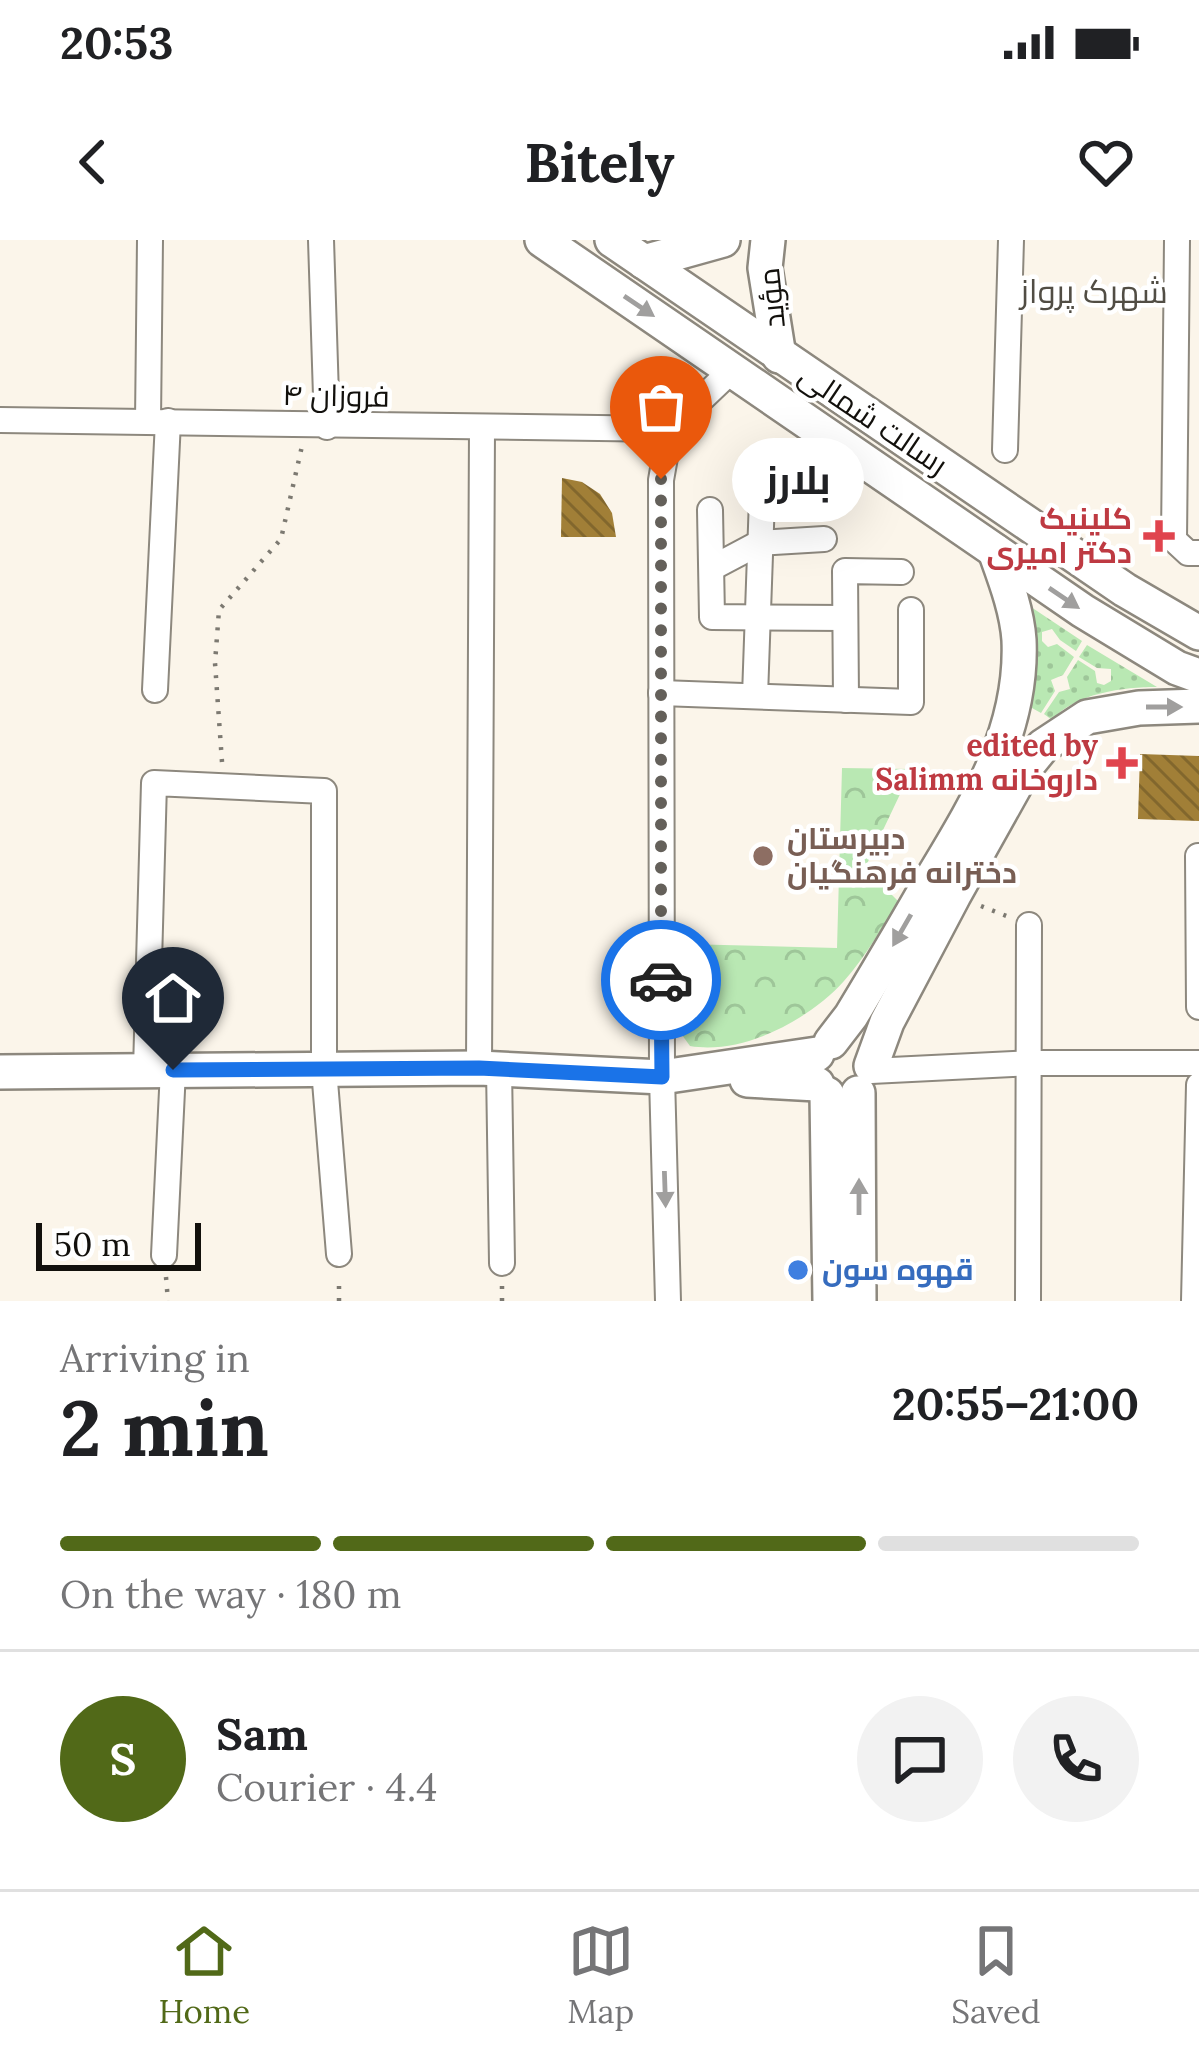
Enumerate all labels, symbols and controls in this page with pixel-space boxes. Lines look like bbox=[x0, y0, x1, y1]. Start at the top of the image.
text: 20:53 bbox=[60, 14, 173, 71]
text: Bitely bbox=[524, 128, 675, 197]
icon: back bbox=[60, 129, 126, 195]
icon: heart bbox=[1073, 129, 1139, 195]
street label: مؤید bbox=[749, 266, 793, 330]
district label: شهرک پرواز bbox=[1018, 270, 1168, 313]
one-way arrow bbox=[622, 294, 655, 317]
pin bbox=[610, 356, 712, 479]
street label: رسالت شمالی bbox=[792, 356, 955, 483]
icon: bag bbox=[628, 374, 694, 440]
street label: فروزان ۴ bbox=[282, 375, 390, 415]
callout: بلارز bbox=[733, 437, 865, 521]
text: بلارز bbox=[765, 455, 831, 505]
place label: کلینیک دکتر امیری bbox=[987, 499, 1132, 571]
marker: کلینیک دکتر امیری bbox=[1143, 520, 1175, 552]
one-way arrow bbox=[1048, 586, 1081, 609]
one-way arrow bbox=[1146, 698, 1184, 717]
place label: edited by Salimm داروخانه bbox=[875, 726, 1098, 798]
marker: edited by Salimm داروخانه bbox=[1109, 750, 1135, 776]
place label: دبیرستان دخترانه فرهنگیان bbox=[787, 819, 1017, 891]
marker: دبیرستان دخترانه فرهنگیان bbox=[750, 843, 776, 869]
one-way arrow bbox=[892, 914, 913, 947]
courier bbox=[601, 920, 721, 1040]
pin bbox=[122, 947, 224, 1070]
icon: car bbox=[628, 947, 694, 1013]
icon: home bbox=[140, 965, 206, 1031]
one-way arrow bbox=[655, 1171, 674, 1209]
one-way arrow bbox=[849, 1177, 869, 1215]
scale bar bbox=[36, 1217, 201, 1270]
text: 50 m bbox=[54, 1223, 131, 1265]
place label: قهوه سون bbox=[822, 1250, 974, 1288]
marker: قهوه سون bbox=[785, 1257, 811, 1283]
text: Arriving in bbox=[60, 1333, 250, 1383]
text: 20:55–21:00 bbox=[892, 1375, 1139, 1432]
text: 2 min bbox=[60, 1378, 269, 1477]
text: On the way · 180 m bbox=[60, 1569, 402, 1619]
button: chat bbox=[857, 1696, 983, 1822]
button: phone bbox=[1013, 1696, 1139, 1822]
text: Sam bbox=[216, 1705, 308, 1762]
text: S bbox=[110, 1730, 136, 1787]
text: Courier · 4.4 bbox=[216, 1762, 437, 1812]
tab: Home bbox=[158, 1918, 250, 2032]
tab: Map bbox=[567, 1918, 634, 2032]
tab: Saved bbox=[951, 1918, 1040, 2032]

